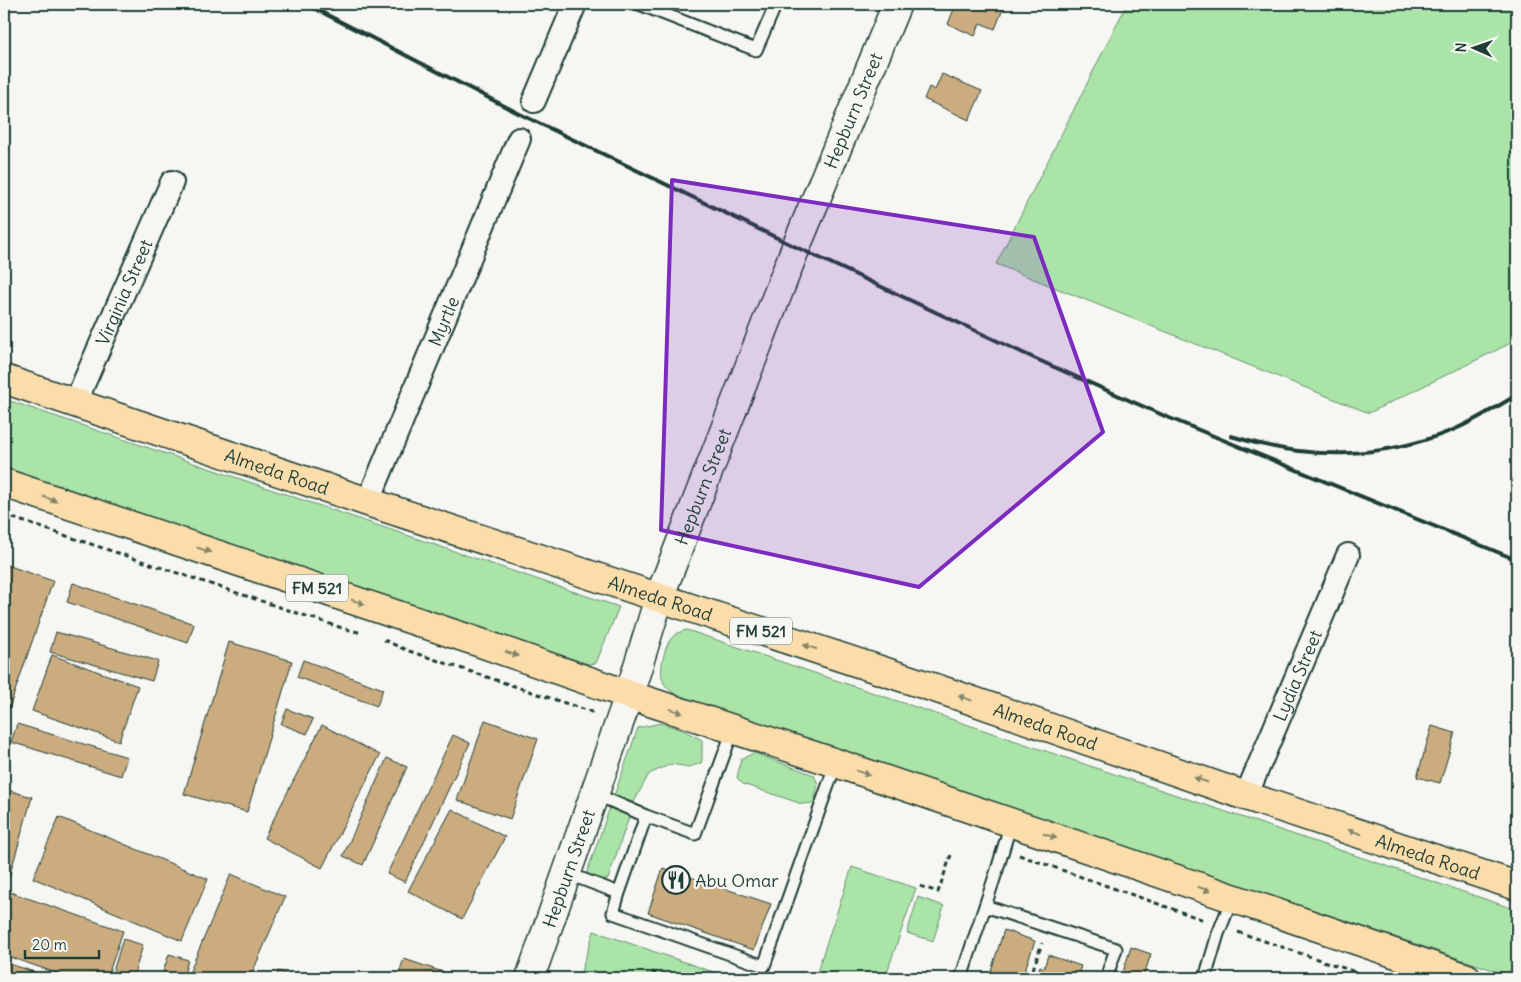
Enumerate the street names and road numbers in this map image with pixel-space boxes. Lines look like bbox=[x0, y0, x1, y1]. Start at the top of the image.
street label: Hepburn Street bbox=[818, 49, 887, 172]
street label: Virginia Street bbox=[90, 236, 157, 349]
street label: Myrtle bbox=[423, 293, 464, 349]
street label: Hepburn Street bbox=[669, 425, 736, 548]
street label: Almeda Road bbox=[222, 443, 332, 500]
street label: Almeda Road bbox=[605, 570, 716, 626]
road number: FM 521 bbox=[286, 574, 348, 602]
road number: FM 521 bbox=[730, 618, 792, 644]
street label: Lydia Street bbox=[1268, 626, 1327, 725]
street label: Almeda Road bbox=[991, 698, 1101, 755]
street label: Hepburn Street bbox=[537, 806, 600, 931]
street label: Almeda Road bbox=[1373, 828, 1484, 885]

